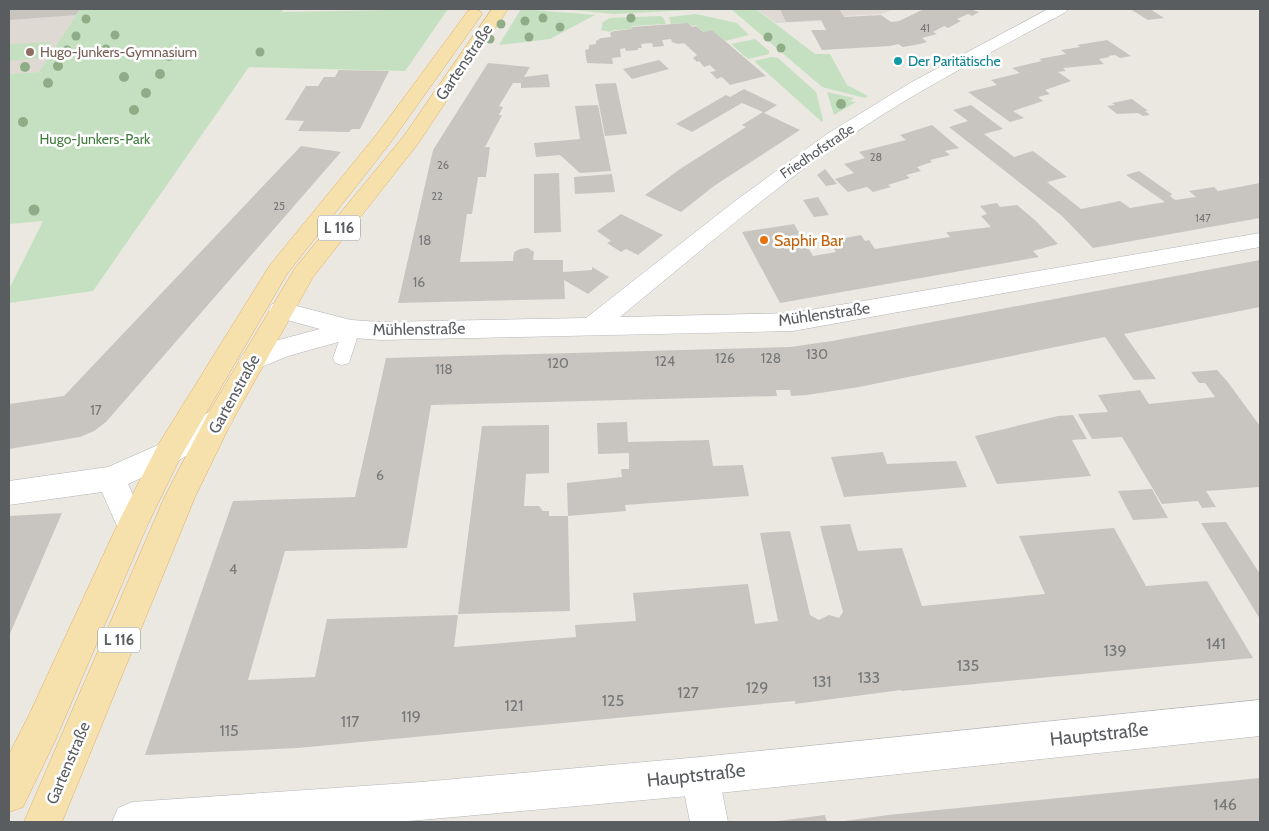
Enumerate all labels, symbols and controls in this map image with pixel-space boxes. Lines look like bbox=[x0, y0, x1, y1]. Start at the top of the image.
street label: Gartenstraße bbox=[432, 20, 496, 104]
house number: 41 bbox=[920, 21, 930, 35]
place label: Hugo-Junkers-Gymnasium bbox=[40, 43, 197, 61]
marker: Hugo-Junkers-Gymnasium bbox=[24, 46, 36, 58]
place label: Der Paritätische bbox=[908, 52, 1001, 70]
marker: Der Paritätische bbox=[892, 55, 904, 67]
street label: Friedhofstraße bbox=[776, 120, 858, 182]
park label: Hugo-Junkers-Park bbox=[40, 130, 151, 148]
house number: 28 bbox=[870, 150, 882, 164]
house number: 26 bbox=[437, 158, 449, 172]
house number: 22 bbox=[431, 189, 443, 203]
house number: 25 bbox=[273, 199, 285, 213]
house number: 147 bbox=[1195, 211, 1211, 225]
road number: L 116 bbox=[318, 216, 360, 240]
house number: 18 bbox=[418, 231, 432, 249]
place label: Saphir Bar bbox=[774, 231, 844, 250]
marker: Saphir Bar bbox=[758, 234, 770, 246]
house number: 16 bbox=[413, 273, 425, 291]
street label: Mühlenstraße bbox=[777, 298, 871, 330]
street label: Mühlenstraße bbox=[373, 319, 465, 339]
house number: 130 bbox=[806, 345, 828, 363]
house number: 126 bbox=[715, 349, 735, 367]
house number: 128 bbox=[761, 349, 781, 367]
street label: Gartenstraße bbox=[204, 351, 264, 437]
house number: 124 bbox=[655, 352, 675, 370]
house number: 120 bbox=[547, 354, 569, 372]
house number: 118 bbox=[435, 360, 453, 378]
house number: 17 bbox=[90, 401, 102, 419]
house number: 6 bbox=[376, 466, 384, 484]
house number: 4 bbox=[229, 560, 237, 578]
road number: L 116 bbox=[98, 628, 140, 652]
house number: 141 bbox=[1206, 634, 1226, 653]
house number: 139 bbox=[1104, 641, 1126, 660]
house number: 135 bbox=[957, 656, 979, 675]
house number: 133 bbox=[858, 668, 880, 687]
house number: 131 bbox=[812, 672, 832, 691]
house number: 129 bbox=[746, 678, 768, 697]
house number: 127 bbox=[677, 683, 699, 702]
house number: 125 bbox=[602, 691, 624, 710]
house number: 121 bbox=[505, 696, 523, 715]
house number: 119 bbox=[401, 707, 421, 726]
house number: 117 bbox=[341, 712, 359, 731]
street label: Hauptstraße bbox=[1049, 717, 1150, 751]
street label: Gartenstraße bbox=[42, 719, 94, 807]
house number: 115 bbox=[219, 721, 239, 740]
street label: Hauptstraße bbox=[646, 758, 747, 792]
house number: 146 bbox=[1213, 795, 1237, 814]

